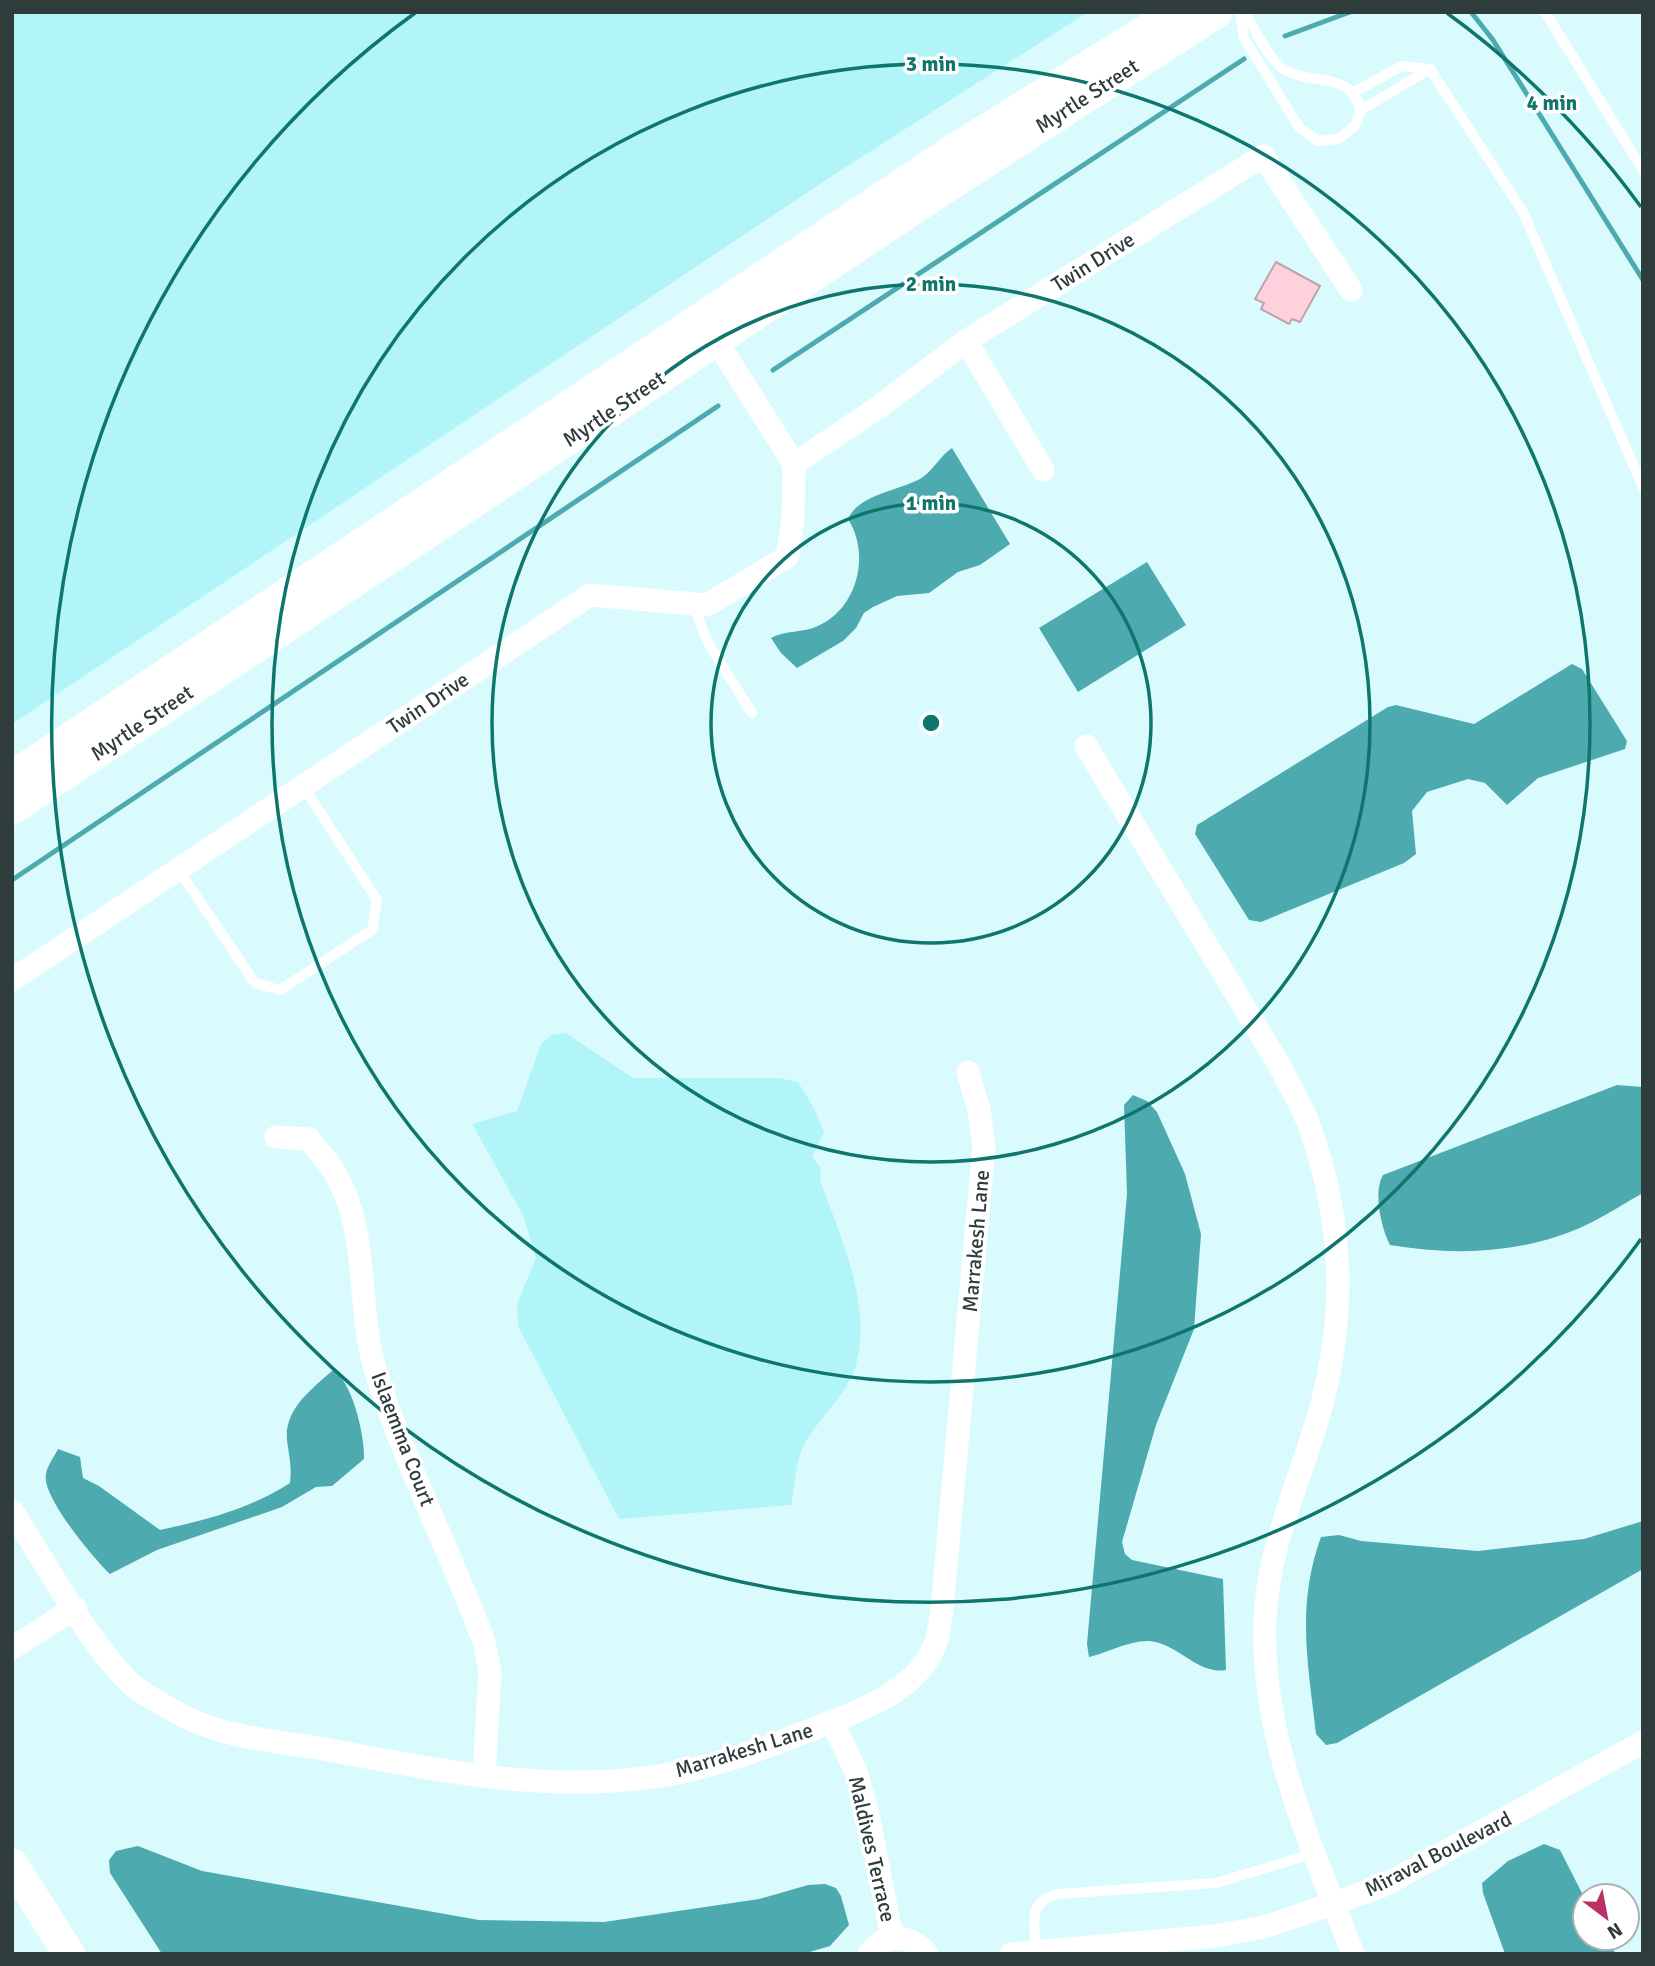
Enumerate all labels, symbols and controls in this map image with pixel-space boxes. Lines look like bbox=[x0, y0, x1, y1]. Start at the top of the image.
text: 3 min bbox=[906, 51, 956, 77]
street label: Myrtle Street bbox=[1030, 53, 1144, 139]
text: 4 min bbox=[1527, 90, 1577, 116]
street label: Twin Drive bbox=[1047, 226, 1139, 298]
text: 2 min bbox=[906, 271, 956, 297]
street label: Myrtle Street bbox=[558, 365, 670, 453]
text: 1 min bbox=[906, 490, 956, 516]
street label: Twin Drive bbox=[382, 666, 474, 740]
street label: Myrtle Street bbox=[86, 679, 198, 767]
centre of rings bbox=[919, 711, 943, 735]
street label: Marrakesh Lane bbox=[957, 1169, 995, 1313]
street label: Islaemma Court bbox=[365, 1368, 441, 1510]
street label: Marrakesh Lane bbox=[672, 1717, 816, 1783]
street label: Maldives Terrace bbox=[843, 1773, 901, 1925]
street label: Miraval Boulevard bbox=[1360, 1806, 1516, 1902]
north arrow bbox=[1571, 1882, 1641, 1952]
text: N bbox=[1603, 1917, 1626, 1944]

